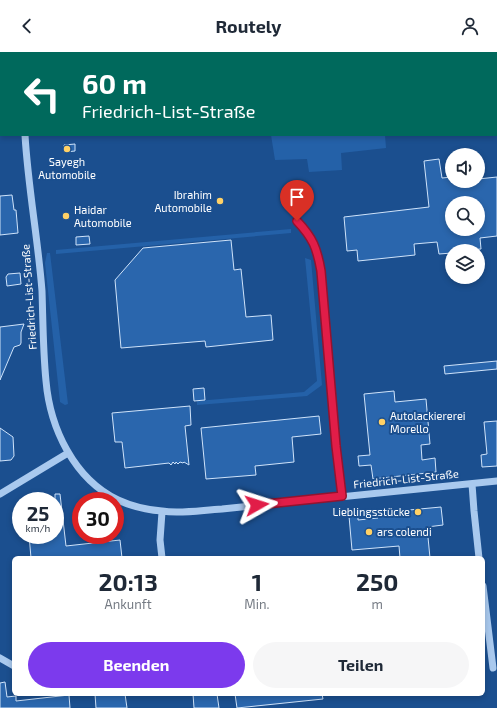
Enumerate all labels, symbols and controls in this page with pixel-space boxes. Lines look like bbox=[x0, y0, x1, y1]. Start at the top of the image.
icon: back bbox=[16, 15, 38, 37]
text: Routely bbox=[215, 15, 282, 37]
icon: person bbox=[459, 15, 481, 37]
text: 60 m bbox=[82, 66, 147, 100]
icon: left bbox=[16, 68, 68, 120]
text: Friedrich-List-Straße bbox=[82, 100, 255, 122]
marker: Sayegh Automobile bbox=[62, 144, 72, 154]
map controls bbox=[445, 148, 485, 284]
button: sound bbox=[445, 148, 485, 188]
place label: Sayegh Automobile bbox=[38, 155, 96, 181]
pin bbox=[280, 180, 314, 221]
icon: arrive bbox=[286, 186, 308, 208]
place label: Ibrahim Automobile bbox=[154, 188, 212, 214]
marker: Ibrahim Automobile bbox=[215, 196, 225, 206]
button: search bbox=[445, 196, 485, 236]
place label: Haidar Automobile bbox=[74, 203, 132, 229]
marker: Haidar Automobile bbox=[61, 211, 71, 221]
street label: Friedrich-List-Straße bbox=[18, 244, 39, 350]
button: layers bbox=[445, 244, 485, 284]
place label: Autolackiererei Morello bbox=[390, 409, 466, 435]
marker: Autolackiererei Morello bbox=[377, 417, 387, 427]
street label: Friedrich-List-Straße bbox=[353, 466, 459, 491]
position arrow bbox=[236, 484, 278, 526]
speed limit sign: 30 bbox=[72, 492, 124, 544]
text: 25 bbox=[27, 501, 49, 525]
place label: Lieblingsstücke bbox=[333, 505, 410, 518]
marker: Lieblingsstücke bbox=[413, 507, 423, 517]
text: km/h bbox=[26, 522, 50, 534]
place label: ars colendi bbox=[377, 525, 432, 538]
marker: ars colendi bbox=[364, 527, 374, 537]
text: 20:13 bbox=[99, 567, 158, 596]
text: 1 bbox=[252, 567, 262, 596]
text: 250 bbox=[356, 567, 398, 596]
text: Ankunft bbox=[105, 596, 152, 612]
text: Min. bbox=[244, 596, 270, 612]
text: m bbox=[372, 596, 383, 612]
button: Beenden bbox=[28, 642, 245, 688]
button: Teilen bbox=[253, 642, 469, 688]

